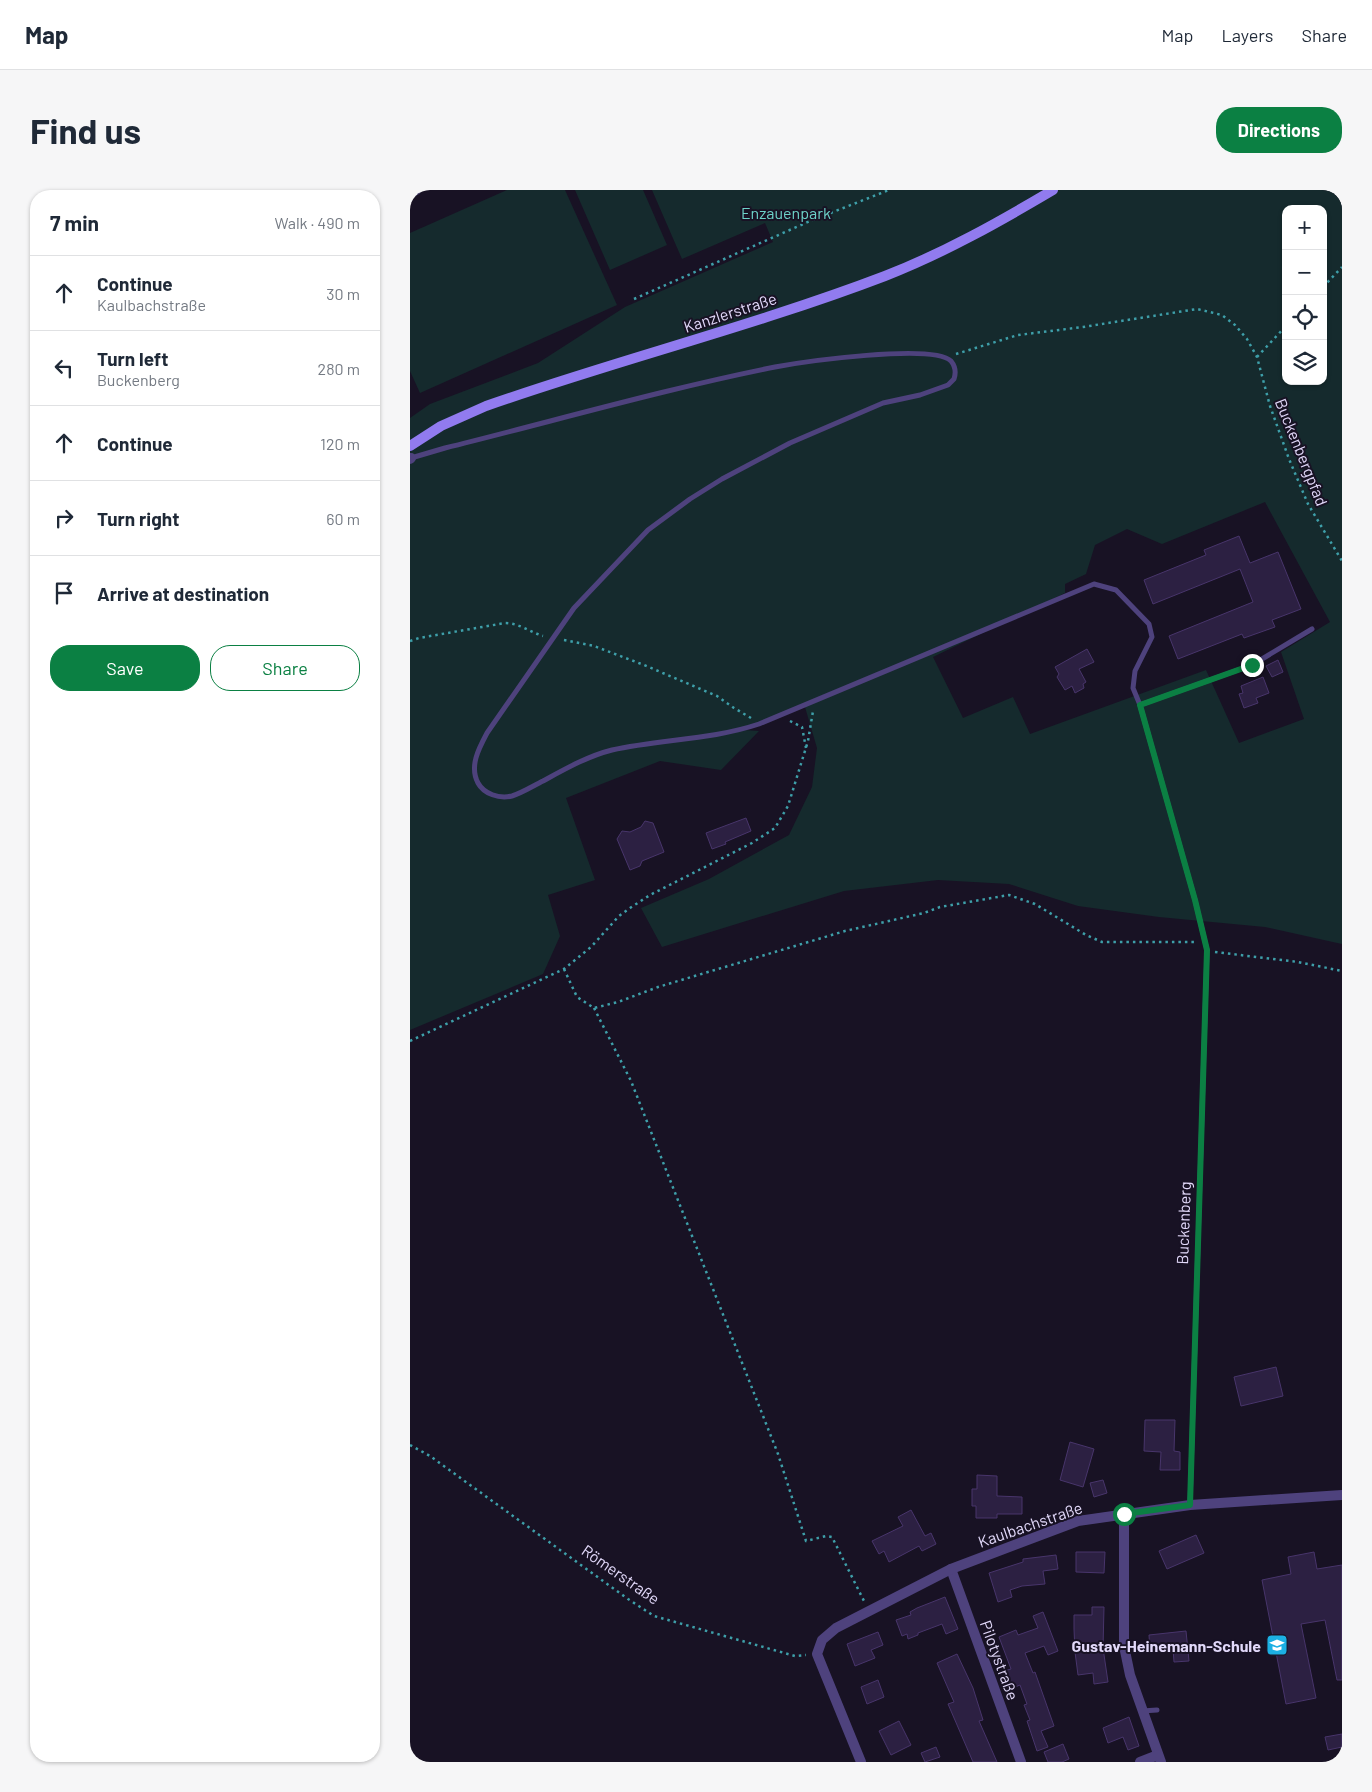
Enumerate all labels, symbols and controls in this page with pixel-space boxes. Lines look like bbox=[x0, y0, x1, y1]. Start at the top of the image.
text: Map bbox=[25, 20, 68, 49]
text: Map bbox=[1161, 24, 1193, 46]
text: Layers bbox=[1221, 24, 1274, 46]
text: Share bbox=[1302, 24, 1347, 46]
button: Directions bbox=[1216, 107, 1342, 153]
text: Find us bbox=[30, 109, 141, 151]
park label: Enzauenpark bbox=[741, 203, 831, 222]
map controls bbox=[1282, 205, 1327, 385]
button: + bbox=[1282, 205, 1327, 250]
text: 7 min bbox=[50, 210, 99, 235]
text: Walk · 490 m bbox=[274, 213, 360, 232]
button: − bbox=[1282, 250, 1327, 295]
text: Continue bbox=[97, 272, 173, 295]
icon: ahead bbox=[50, 279, 78, 307]
text: 30 m bbox=[326, 284, 360, 303]
street label: Kanzlerstraße bbox=[681, 288, 779, 336]
text: Kaulbachstraße bbox=[97, 295, 206, 314]
button: locate bbox=[1282, 295, 1327, 340]
button: layers bbox=[1282, 340, 1327, 385]
text: Turn left bbox=[97, 347, 168, 370]
icon: left bbox=[50, 354, 78, 382]
text: 280 m bbox=[318, 359, 360, 378]
text: Buckenberg bbox=[97, 370, 180, 389]
street label: Buckenbergpfad bbox=[1272, 396, 1332, 508]
icon: ahead bbox=[50, 429, 78, 457]
text: Continue bbox=[97, 432, 173, 455]
text: 120 m bbox=[320, 434, 360, 453]
icon: right bbox=[50, 504, 78, 532]
text: Turn right bbox=[97, 507, 179, 530]
text: 60 m bbox=[326, 509, 360, 528]
icon: arrive bbox=[50, 579, 78, 607]
text: Arrive at destination bbox=[97, 582, 269, 605]
button: Save bbox=[50, 645, 200, 691]
button: Share bbox=[210, 645, 360, 691]
route end bbox=[1241, 654, 1264, 677]
street label: Buckenberg bbox=[1172, 1181, 1194, 1265]
street label: Kaulbachstraße bbox=[975, 1497, 1085, 1551]
route start bbox=[1113, 1503, 1136, 1526]
street label: Römerstraße bbox=[578, 1540, 664, 1608]
street label: Pilotystraße bbox=[977, 1618, 1023, 1702]
school or university icon: Gustav-Heinemann-Schule bbox=[1265, 1633, 1289, 1657]
place label: Gustav-Heinemann-Schule bbox=[1071, 1636, 1261, 1655]

